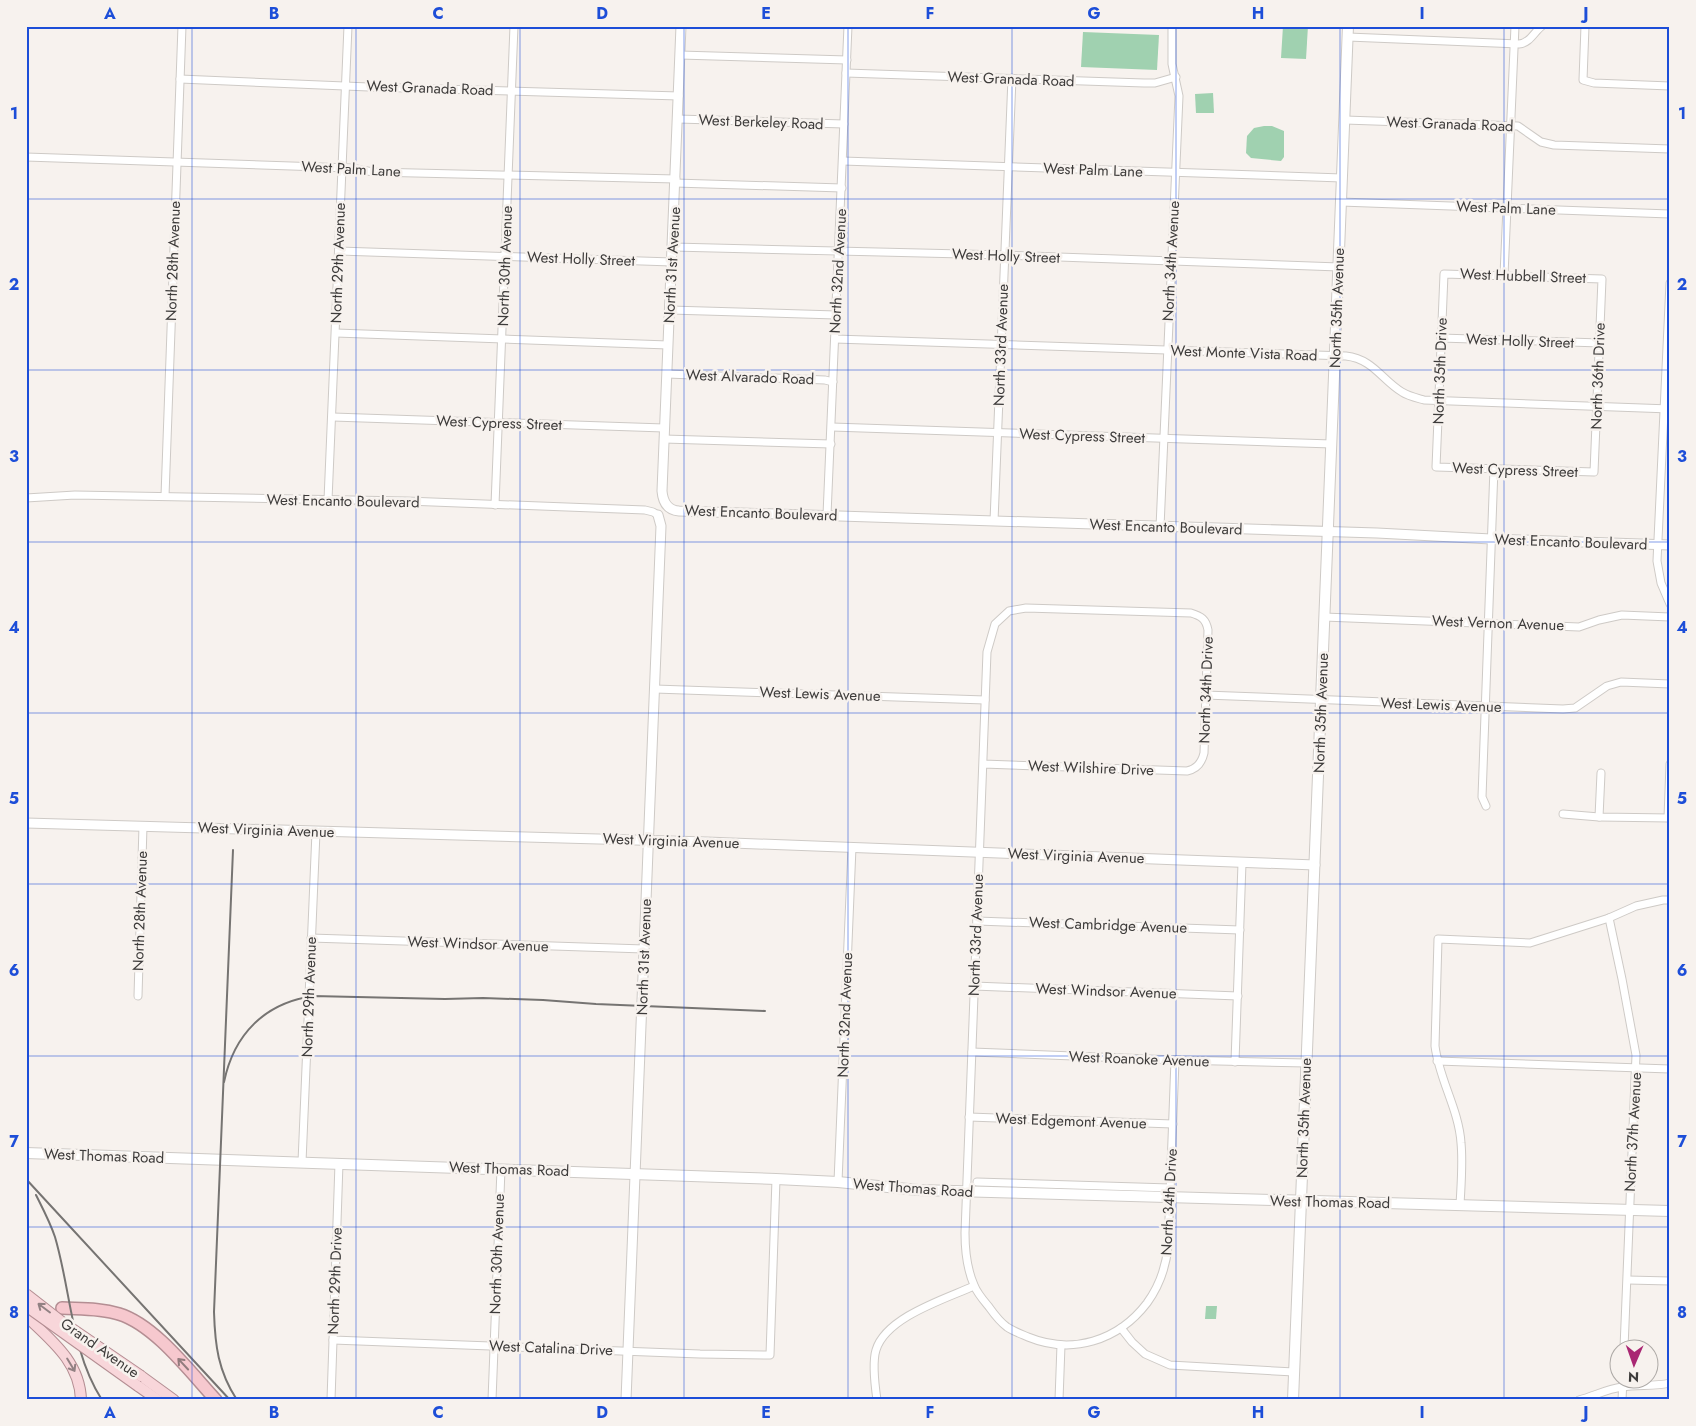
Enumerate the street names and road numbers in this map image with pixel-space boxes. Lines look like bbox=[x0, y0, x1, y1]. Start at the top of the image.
street label: West Granada Road bbox=[947, 66, 1075, 92]
street label: West Granada Road bbox=[366, 75, 494, 101]
street label: West Berkeley Road bbox=[698, 109, 824, 135]
street label: West Granada Road bbox=[1386, 111, 1514, 137]
street label: West Palm Lane bbox=[301, 155, 402, 183]
street label: West Palm Lane bbox=[1043, 157, 1143, 183]
street label: West Palm Lane bbox=[1456, 195, 1556, 221]
street label: North 28th Avenue bbox=[160, 200, 186, 322]
street label: North 34th Avenue bbox=[1157, 200, 1185, 322]
street label: North 29th Avenue bbox=[325, 202, 351, 324]
street label: North 30th Avenue bbox=[492, 205, 518, 327]
street label: North 31st Avenue bbox=[658, 206, 686, 324]
street label: North 32nd Avenue bbox=[824, 208, 852, 334]
street label: West Holly Street bbox=[952, 243, 1061, 269]
street label: West Holly Street bbox=[527, 246, 636, 272]
street label: North 35th Avenue bbox=[1324, 247, 1350, 368]
street label: West Hubbell Street bbox=[1460, 263, 1587, 289]
street label: North 33rd Avenue bbox=[988, 283, 1014, 406]
street label: North 35th Drive bbox=[1427, 317, 1453, 425]
street label: North 36th Drive bbox=[1585, 322, 1611, 430]
street label: West Holly Street bbox=[1466, 328, 1575, 354]
street label: West Monte Vista Road bbox=[1170, 339, 1318, 367]
street label: West Alvarado Road bbox=[685, 364, 815, 390]
street label: West Cypress Street bbox=[436, 410, 563, 436]
street label: West Cypress Street bbox=[1019, 423, 1146, 449]
street label: West Cypress Street bbox=[1452, 457, 1579, 483]
street label: West Encanto Boulevard bbox=[266, 489, 420, 513]
street label: West Encanto Boulevard bbox=[684, 499, 838, 527]
street label: West Encanto Boulevard bbox=[1089, 513, 1243, 541]
street label: West Encanto Boulevard bbox=[1494, 528, 1648, 556]
street label: West Vernon Avenue bbox=[1432, 610, 1565, 636]
street label: North 34th Drive bbox=[1193, 636, 1219, 744]
street label: North 35th Avenue bbox=[1308, 652, 1334, 773]
street label: West Lewis Avenue bbox=[759, 681, 881, 707]
street label: West Lewis Avenue bbox=[1380, 692, 1502, 718]
street label: West Wilshire Drive bbox=[1028, 755, 1155, 781]
street label: West Virginia Avenue bbox=[197, 817, 335, 843]
street label: West Virginia Avenue bbox=[602, 828, 740, 854]
street label: West Virginia Avenue bbox=[1007, 843, 1145, 869]
street label: North 28th Avenue bbox=[127, 850, 153, 972]
street label: North 33rd Avenue bbox=[963, 873, 989, 996]
street label: North 31st Avenue bbox=[631, 898, 657, 1016]
street label: West Cambridge Avenue bbox=[1028, 911, 1188, 939]
street label: West Windsor Avenue bbox=[407, 931, 549, 957]
street label: North 29th Avenue bbox=[296, 936, 322, 1058]
street label: North 32nd Avenue bbox=[832, 952, 858, 1078]
street label: West Windsor Avenue bbox=[1035, 978, 1177, 1004]
street label: West Roanoke Avenue bbox=[1068, 1046, 1210, 1072]
street label: North 35th Avenue bbox=[1291, 1057, 1317, 1178]
street label: North 37th Avenue bbox=[1619, 1071, 1647, 1192]
street label: West Edgemont Avenue bbox=[995, 1107, 1147, 1135]
street label: West Thomas Road bbox=[43, 1143, 165, 1169]
street label: North 34th Drive bbox=[1155, 1148, 1183, 1256]
street label: West Thomas Road bbox=[448, 1156, 570, 1182]
street label: West Thomas Road bbox=[852, 1173, 974, 1203]
street label: West Thomas Road bbox=[1270, 1190, 1390, 1214]
street label: North 30th Avenue bbox=[484, 1193, 510, 1315]
street label: North 29th Drive bbox=[322, 1227, 348, 1335]
street label: Grand Avenue bbox=[56, 1313, 144, 1383]
street label: West Catalina Drive bbox=[489, 1335, 614, 1361]

